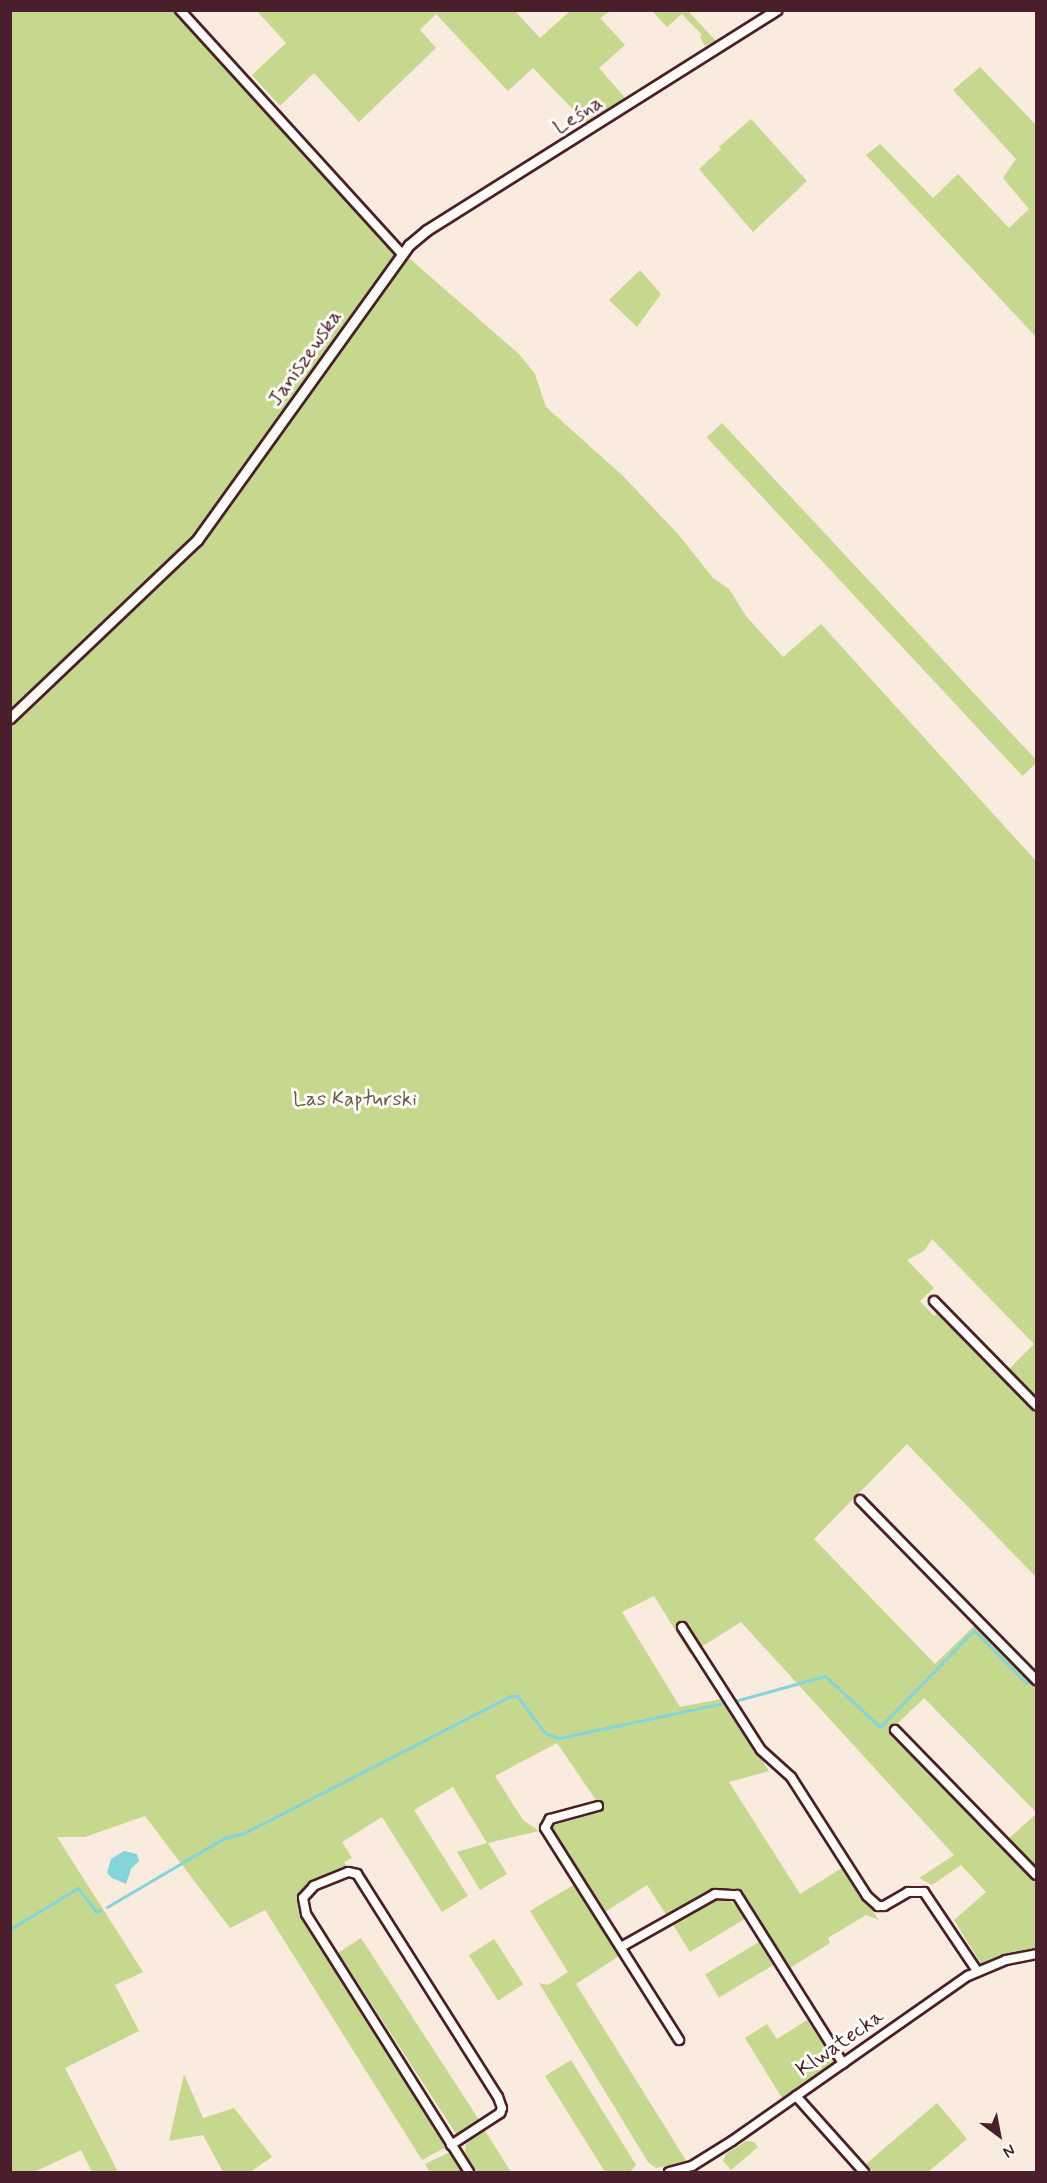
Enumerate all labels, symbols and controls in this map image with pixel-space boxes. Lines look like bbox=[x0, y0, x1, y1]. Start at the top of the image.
street label: Leśna bbox=[548, 90, 608, 140]
street label: Janiszewska bbox=[263, 305, 347, 411]
park label: Las Kapturski bbox=[291, 1086, 419, 1112]
street label: Klwatecka bbox=[791, 2004, 889, 2082]
north arrow bbox=[969, 2105, 1029, 2165]
text: N bbox=[999, 2139, 1019, 2162]

